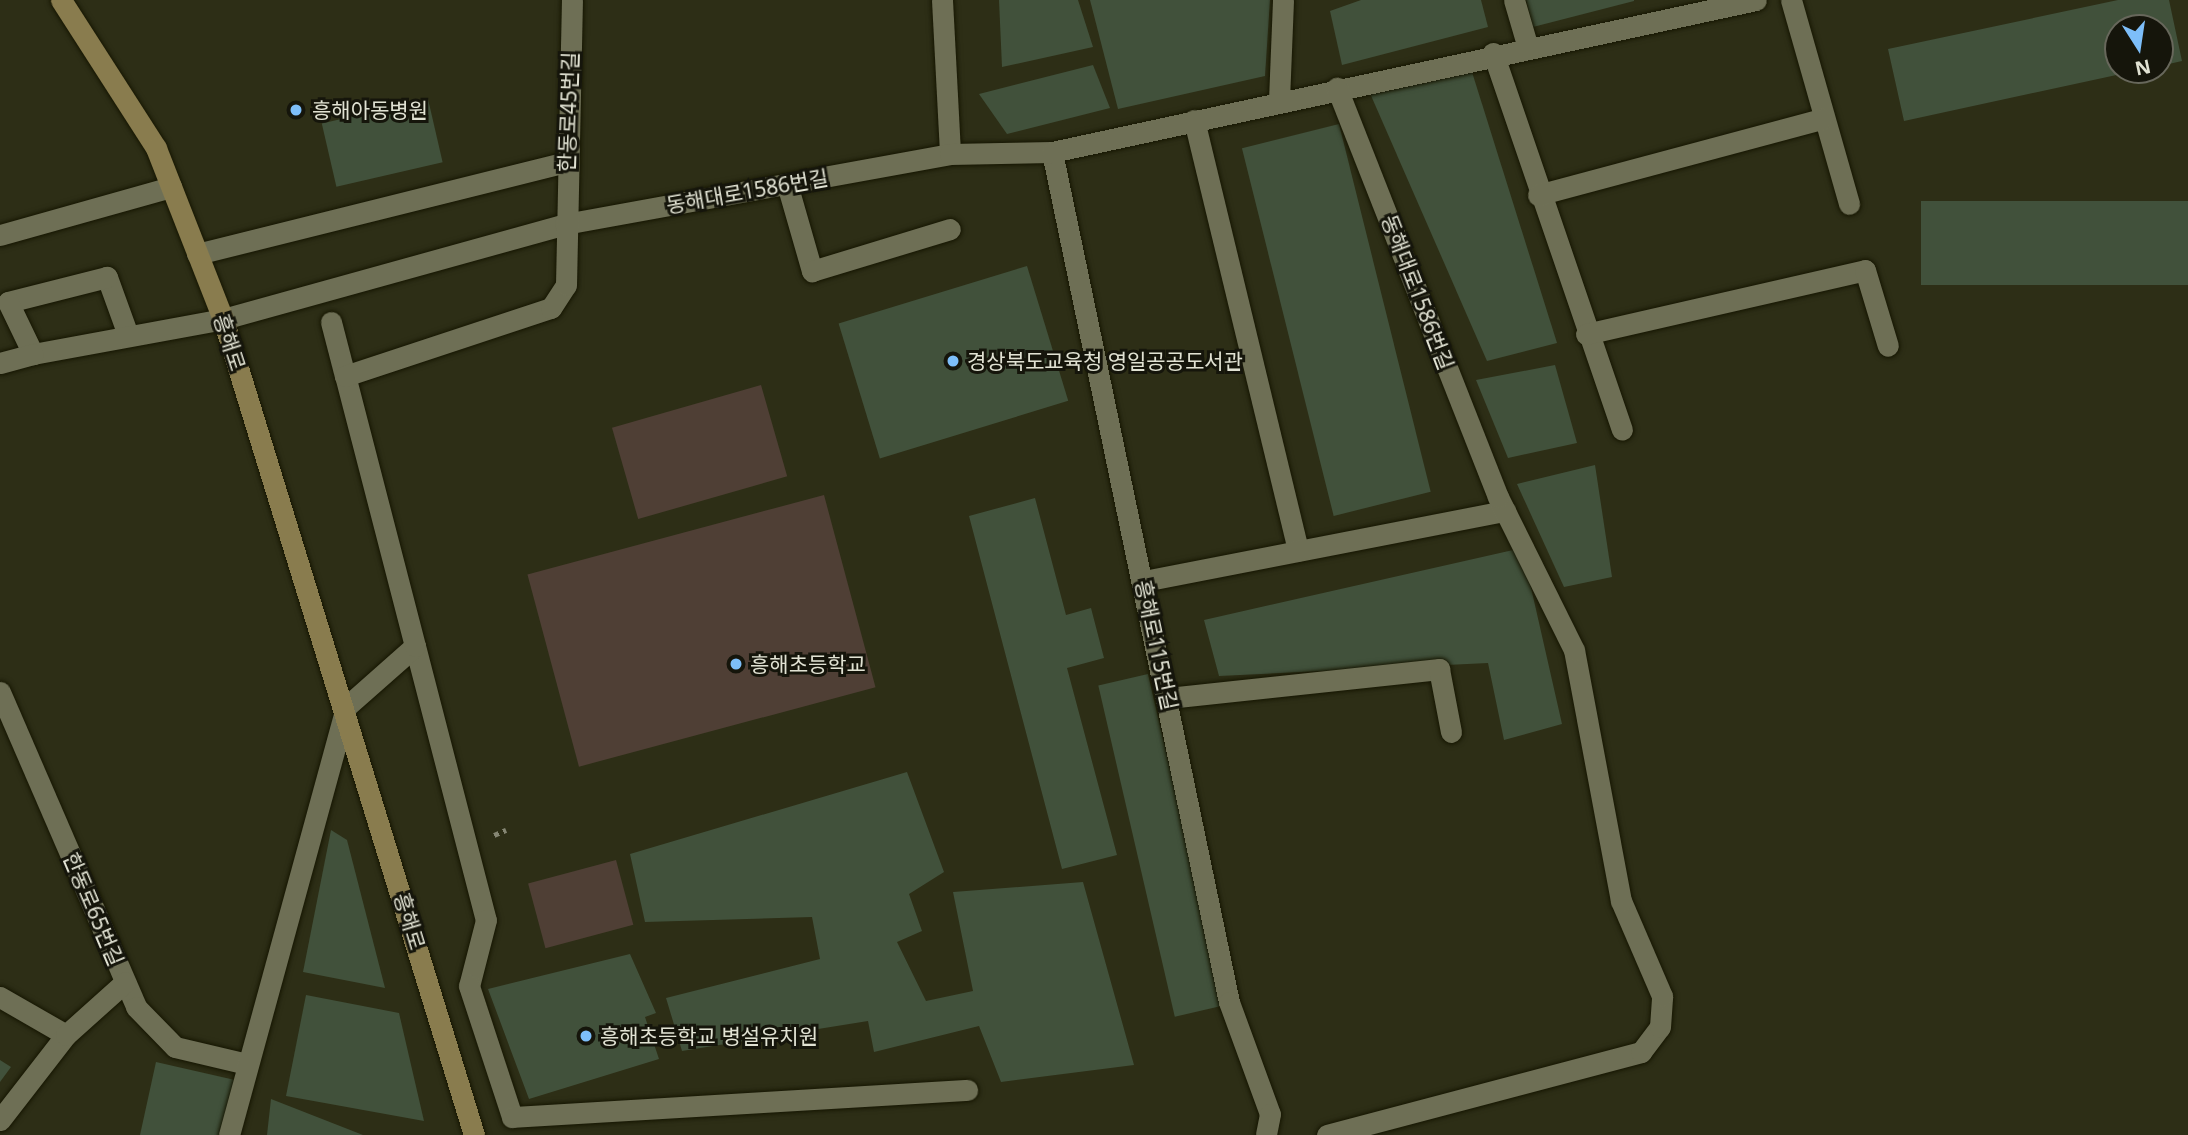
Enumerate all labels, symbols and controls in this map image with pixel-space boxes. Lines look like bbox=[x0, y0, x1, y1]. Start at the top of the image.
north arrow bbox=[2104, 14, 2174, 84]
street label: 한동로45번길 bbox=[553, 51, 583, 173]
text: N bbox=[2133, 53, 2153, 82]
place label: 흥해아동병원 bbox=[312, 97, 428, 123]
marker: 흥해아동병원 bbox=[286, 100, 306, 120]
street label: 동해대로1586번길 bbox=[664, 164, 830, 218]
street label: 동해대로1586번길 bbox=[1377, 211, 1459, 373]
street label: 흥해로 bbox=[209, 311, 251, 373]
place label: 경상북도교육청 영일공공도서관 bbox=[967, 348, 1243, 374]
marker: 경상북도교육청 영일공공도서관 bbox=[945, 353, 961, 369]
street label: 흥해로115번길 bbox=[1131, 578, 1183, 712]
place label: 흥해초등학교 bbox=[750, 651, 866, 677]
marker: 흥해초등학교 bbox=[728, 656, 744, 672]
street label: 한동로65번길 bbox=[59, 849, 129, 969]
street label: 흥해로 bbox=[389, 890, 431, 952]
place label: 흥해초등학교 병설유치원 bbox=[600, 1023, 818, 1049]
marker: 흥해초등학교 병설유치원 bbox=[578, 1028, 594, 1044]

